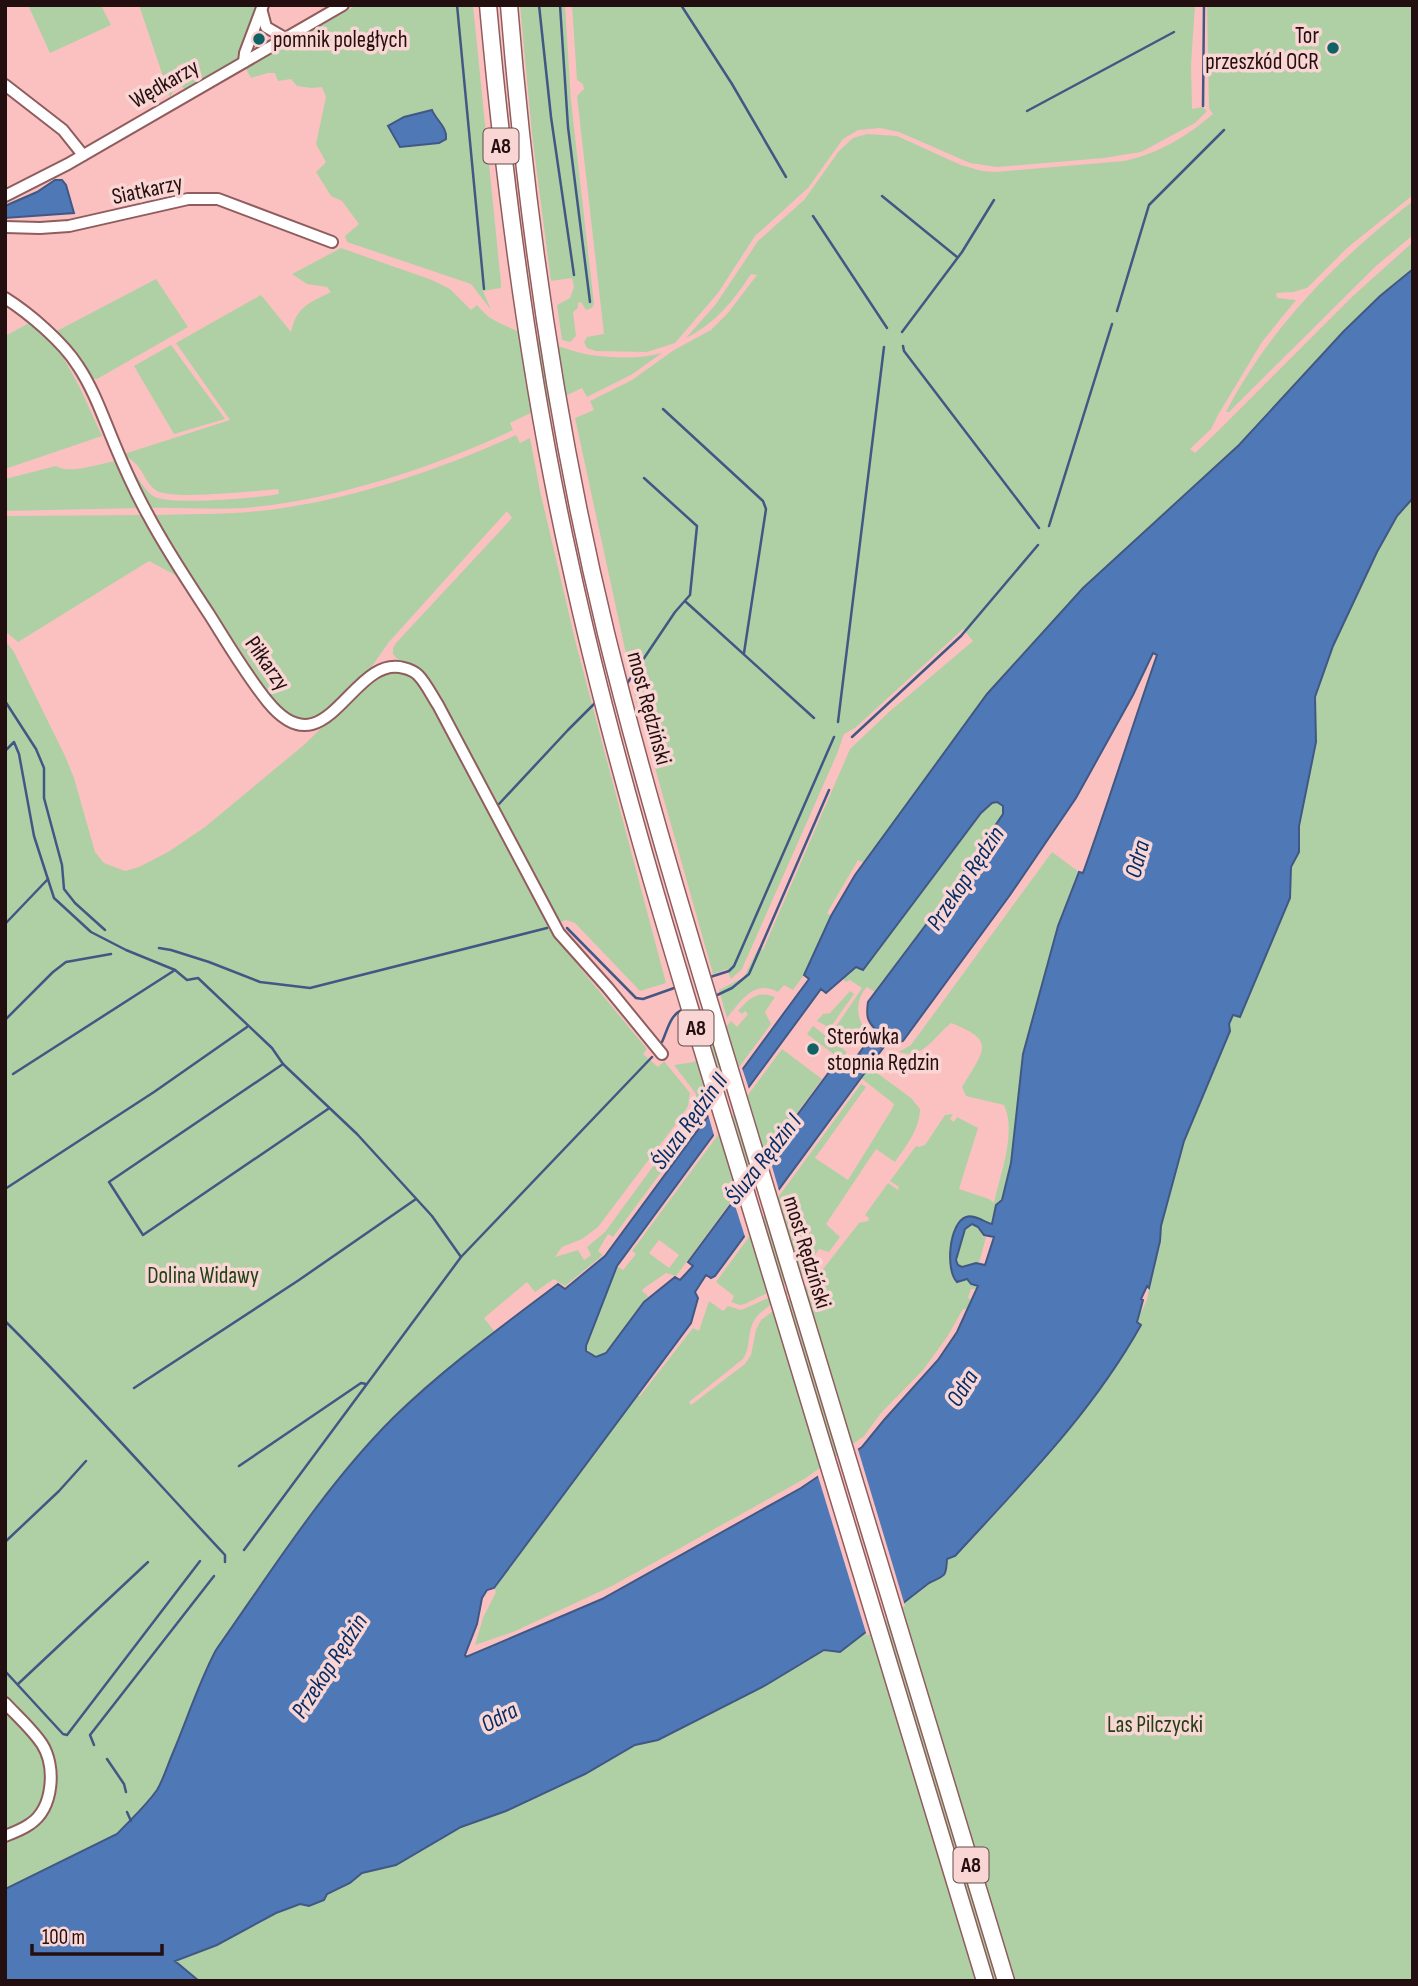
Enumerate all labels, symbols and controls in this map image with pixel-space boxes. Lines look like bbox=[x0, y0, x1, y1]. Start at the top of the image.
place label: Tor przeszkód OCR bbox=[1205, 22, 1319, 76]
place label: pomnik poległych bbox=[273, 26, 408, 54]
marker: pomnik poległych bbox=[251, 31, 267, 47]
marker: Tor przeszkód OCR bbox=[1325, 40, 1341, 56]
street label: Wędkarzy bbox=[125, 53, 204, 115]
road number: A8 bbox=[484, 128, 518, 164]
street label: Siatkarzy bbox=[109, 169, 185, 211]
street label: Piłkarzy bbox=[239, 631, 296, 696]
street label: most Rędziński bbox=[620, 649, 678, 768]
water label: Przekop Rędzin bbox=[920, 821, 1011, 936]
water label: Odra bbox=[1119, 837, 1156, 881]
road number: A8 bbox=[678, 1010, 714, 1046]
place label: Sterówka stopnia Rędzin bbox=[827, 1023, 939, 1077]
marker: Sterówka stopnia Rędzin bbox=[805, 1041, 821, 1057]
water label: Śluza Rędzin II bbox=[645, 1067, 734, 1175]
water label: Śluza Rędzin I bbox=[719, 1108, 808, 1210]
street label: most Rędziński bbox=[777, 1193, 837, 1312]
park label: Dolina Widawy bbox=[147, 1262, 259, 1290]
water label: Odra bbox=[940, 1364, 985, 1412]
water label: Przekop Rędzin bbox=[285, 1609, 374, 1724]
water label: Odra bbox=[476, 1696, 523, 1739]
park label: Las Pilczycki bbox=[1107, 1711, 1203, 1739]
road number: A8 bbox=[954, 1848, 988, 1882]
scale bar bbox=[32, 1912, 161, 1956]
text: 100 m bbox=[42, 1925, 85, 1950]

